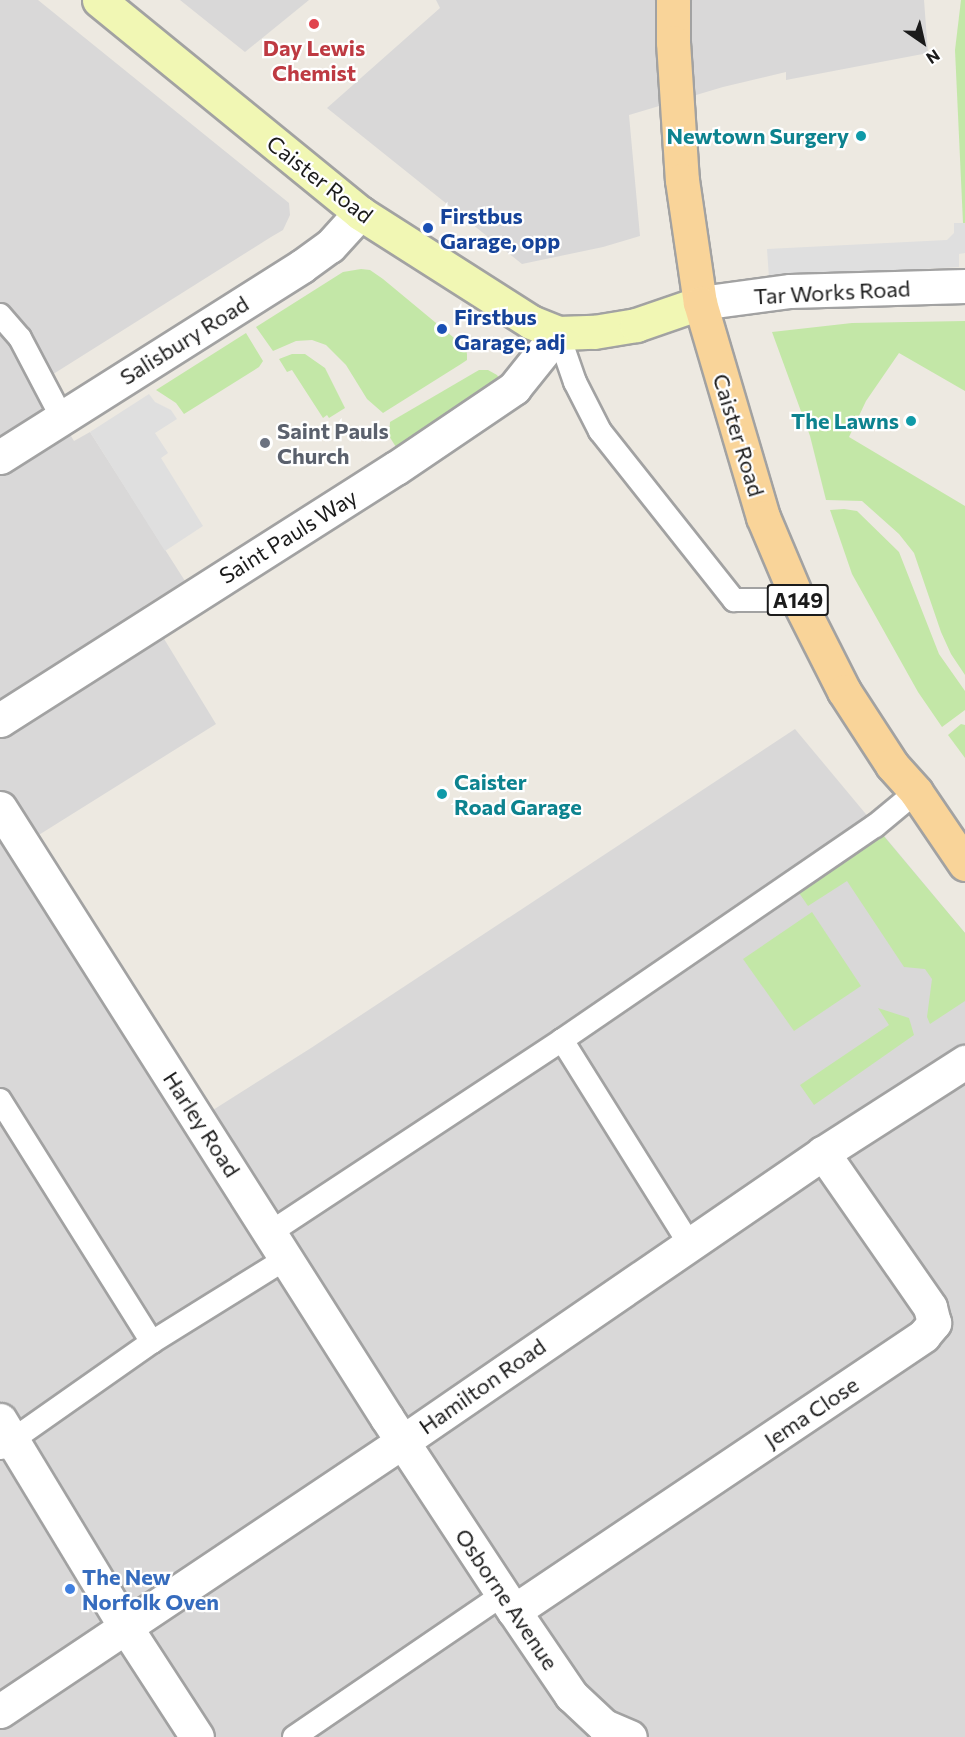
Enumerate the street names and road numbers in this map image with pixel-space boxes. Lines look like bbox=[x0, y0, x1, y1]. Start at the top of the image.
street label: Caister Road bbox=[262, 129, 378, 229]
street label: Tar Works Road bbox=[753, 275, 911, 309]
street label: Salisbury Road bbox=[115, 290, 253, 390]
street label: Caister Road bbox=[708, 370, 770, 500]
street label: Saint Pauls Way bbox=[214, 483, 362, 589]
road number: A149 bbox=[766, 582, 830, 618]
street label: Harley Road bbox=[158, 1066, 246, 1182]
street label: Hamilton Road bbox=[414, 1333, 550, 1439]
street label: Jema Close bbox=[759, 1371, 863, 1453]
street label: Osborne Avenue bbox=[450, 1523, 564, 1675]

